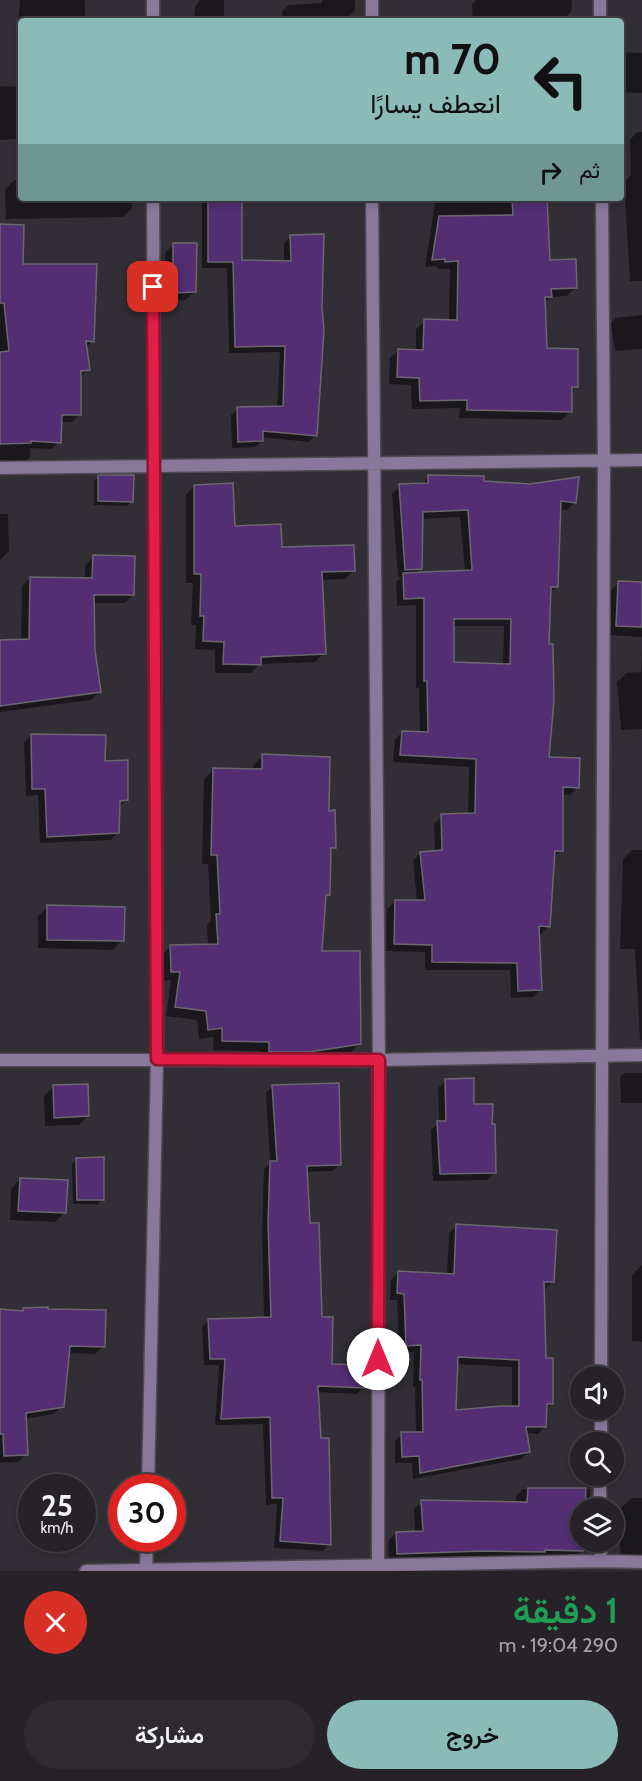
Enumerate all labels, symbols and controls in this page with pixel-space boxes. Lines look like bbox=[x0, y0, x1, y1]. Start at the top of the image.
text: 70 m bbox=[404, 33, 501, 85]
icon: left bbox=[522, 42, 600, 120]
text: انعطف يسارًا bbox=[370, 87, 501, 120]
icon: right bbox=[534, 156, 567, 189]
text: ثم bbox=[579, 157, 600, 184]
pin bbox=[127, 261, 178, 312]
icon: arrive bbox=[136, 270, 169, 303]
position arrow bbox=[346, 1327, 410, 1391]
map controls bbox=[570, 1366, 624, 1552]
button: sound bbox=[570, 1366, 624, 1420]
button: search bbox=[570, 1432, 624, 1486]
speed limit sign: 30 bbox=[108, 1474, 186, 1552]
text: 25 bbox=[41, 1487, 73, 1524]
button: layers bbox=[570, 1498, 624, 1552]
text: km/h bbox=[41, 1519, 73, 1537]
text: 1 دقيقة bbox=[513, 1588, 618, 1632]
button: close bbox=[24, 1591, 87, 1654]
text: 290 m · 19:04 bbox=[499, 1633, 618, 1657]
button: مشاركة bbox=[24, 1700, 315, 1769]
button: خروج bbox=[327, 1700, 618, 1769]

